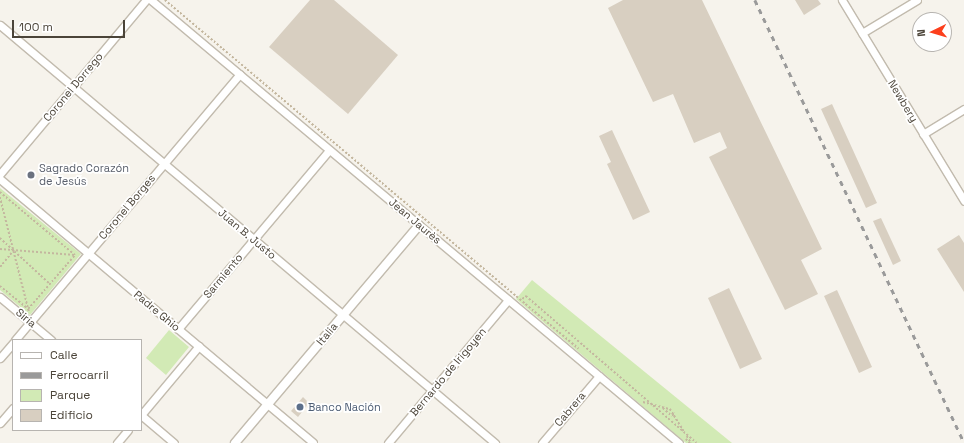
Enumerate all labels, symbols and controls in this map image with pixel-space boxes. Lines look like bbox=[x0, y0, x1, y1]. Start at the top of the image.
scale bar bbox=[14, 12, 127, 38]
north arrow bbox=[912, 12, 952, 52]
text: 100 m bbox=[19, 19, 53, 35]
text: N bbox=[914, 29, 928, 37]
street label: Coronel Dorrego bbox=[40, 50, 106, 124]
street label: Newbery bbox=[885, 77, 921, 125]
place label: Sagrado Corazón de Jesús bbox=[39, 162, 129, 188]
marker: Sagrado Corazón de Jesús bbox=[26, 170, 36, 180]
street label: Coronel Borges bbox=[96, 172, 158, 242]
street label: Jean Jaurès bbox=[386, 195, 444, 247]
street label: Juan B. Justo bbox=[215, 206, 279, 262]
street label: Sarmiento bbox=[201, 251, 245, 301]
street label: Padre Ghio bbox=[131, 288, 183, 334]
street label: Siria bbox=[13, 306, 39, 330]
street label: Italia bbox=[314, 320, 340, 348]
street label: Bernardo de Irigoyen bbox=[407, 325, 489, 419]
legend bbox=[12, 339, 142, 431]
text: Calle bbox=[50, 347, 78, 363]
text: Ferrocarril bbox=[50, 367, 109, 383]
text: Parque bbox=[50, 387, 90, 403]
street label: Cabrera bbox=[552, 389, 588, 429]
place label: Banco Nación bbox=[308, 400, 381, 414]
marker: Banco Nación bbox=[295, 402, 305, 412]
text: Edificio bbox=[50, 407, 93, 423]

